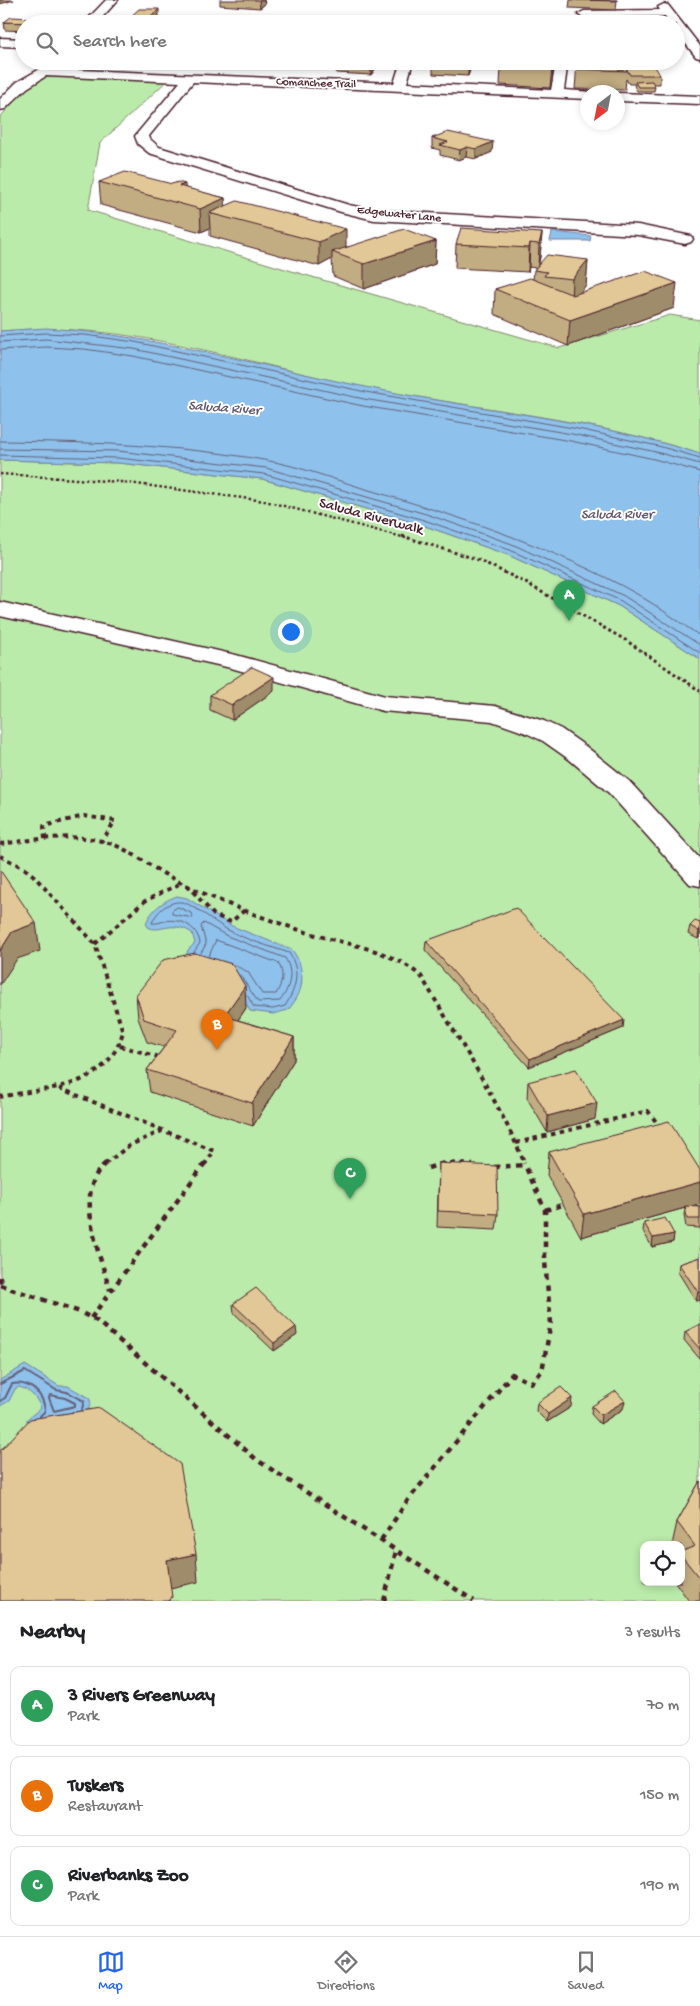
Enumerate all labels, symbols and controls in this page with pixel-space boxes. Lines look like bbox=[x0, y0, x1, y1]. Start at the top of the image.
search box bbox=[15, 15, 685, 70]
icon: search bbox=[33, 29, 61, 57]
text: Search here bbox=[73, 31, 167, 54]
street label: Comanchee Trail bbox=[276, 76, 357, 92]
north arrow bbox=[580, 85, 625, 130]
street label: Edgewater Lane bbox=[356, 204, 443, 226]
water label: Saluda River bbox=[188, 398, 264, 420]
street label: Saluda Riverwalk bbox=[317, 494, 426, 540]
water label: Saluda River bbox=[581, 507, 656, 524]
pin: A bbox=[553, 580, 585, 621]
your location bbox=[278, 619, 304, 645]
pin: B bbox=[201, 1009, 233, 1050]
pin: C bbox=[334, 1158, 366, 1199]
map controls bbox=[640, 1541, 685, 1586]
button: locate bbox=[640, 1541, 685, 1586]
text: Nearby bbox=[20, 1621, 85, 1646]
text: 3 results bbox=[625, 1624, 680, 1643]
text: 3 Rivers Greenway bbox=[68, 1685, 215, 1708]
text: A bbox=[32, 1697, 42, 1716]
text: 70 m bbox=[646, 1697, 679, 1716]
text: Park bbox=[68, 1708, 99, 1727]
text: Tuskers bbox=[68, 1775, 123, 1798]
text: B bbox=[33, 1787, 41, 1806]
text: 150 m bbox=[640, 1787, 679, 1806]
text: Restaurant bbox=[68, 1798, 142, 1817]
text: Riverbanks Zoo bbox=[68, 1865, 189, 1888]
text: C bbox=[33, 1877, 41, 1896]
text: 190 m bbox=[640, 1877, 679, 1896]
text: Park bbox=[68, 1888, 99, 1907]
tab: Map bbox=[97, 1948, 125, 1995]
tab: Directions bbox=[318, 1948, 375, 1995]
tab: Saved bbox=[568, 1948, 603, 1995]

